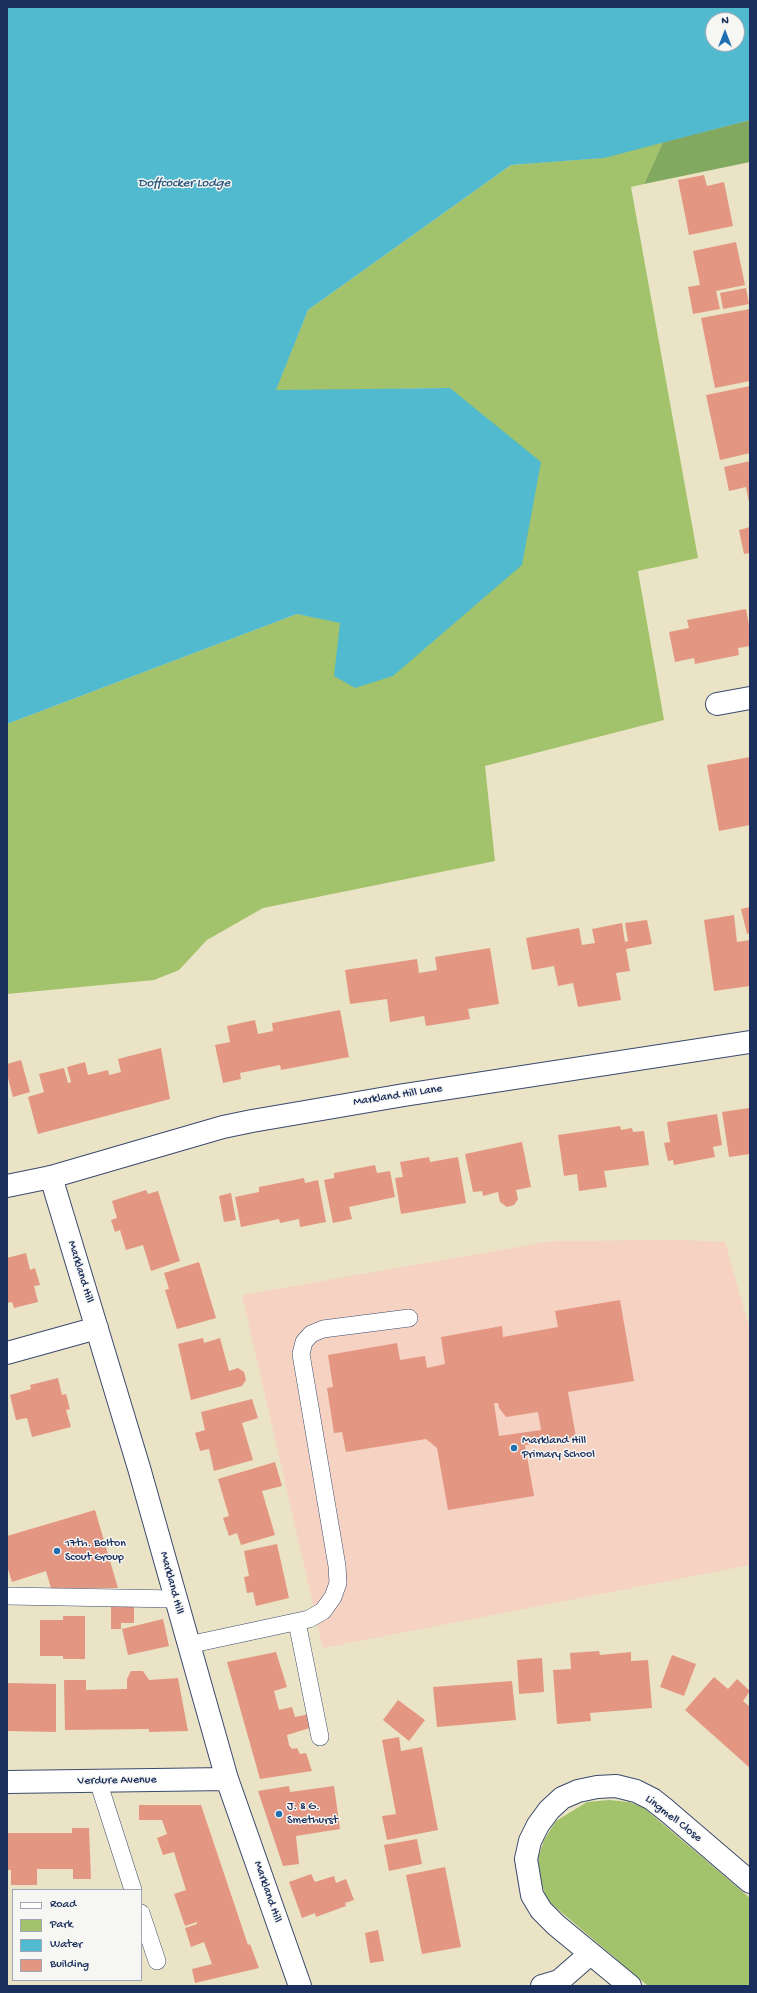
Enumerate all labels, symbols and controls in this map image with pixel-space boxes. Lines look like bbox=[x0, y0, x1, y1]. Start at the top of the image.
north arrow bbox=[705, 12, 745, 52]
text: N bbox=[721, 15, 729, 27]
water label: Doffcocker Lodge bbox=[138, 176, 230, 192]
street label: Markland Hill Lane bbox=[352, 1082, 444, 1110]
street label: Markland Hill bbox=[64, 1239, 96, 1305]
place label: Markland Hill Primary School bbox=[522, 1434, 595, 1462]
marker: Markland Hill Primary School bbox=[509, 1443, 519, 1453]
place label: 17th. Bolton Scout Group bbox=[65, 1537, 126, 1565]
marker: 17th. Bolton Scout Group bbox=[52, 1546, 62, 1556]
street label: Markland Hill bbox=[156, 1550, 186, 1616]
street label: Verdure Avenue bbox=[77, 1773, 157, 1789]
street label: Lingmell Close bbox=[642, 1792, 704, 1846]
place label: J. & G. Smethurst bbox=[287, 1800, 338, 1828]
marker: J. & G. Smethurst bbox=[274, 1809, 284, 1819]
street label: Markland Hill bbox=[250, 1859, 284, 1925]
legend bbox=[12, 1889, 142, 1981]
text: Road bbox=[50, 1898, 76, 1912]
text: Park bbox=[50, 1918, 73, 1932]
text: Water bbox=[50, 1938, 82, 1952]
text: Building bbox=[50, 1958, 89, 1972]

